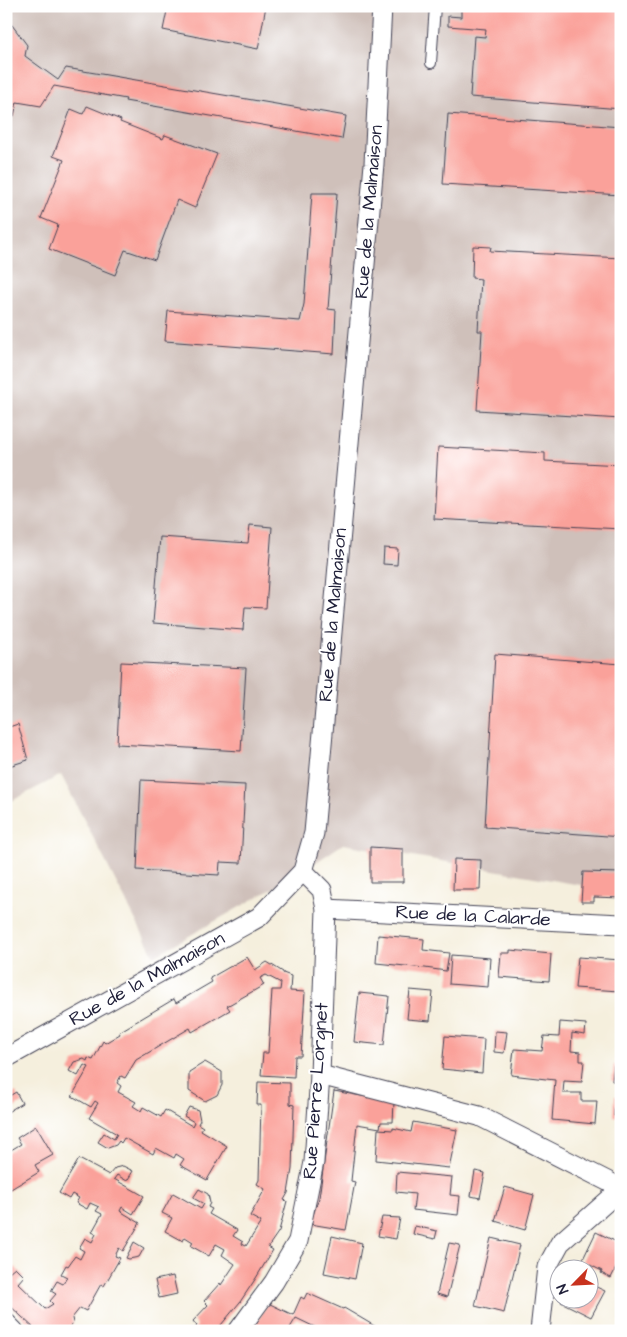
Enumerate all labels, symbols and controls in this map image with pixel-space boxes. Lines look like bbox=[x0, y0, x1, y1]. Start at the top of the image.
street label: Rue de la Malmaison bbox=[348, 124, 390, 300]
street label: Rue de la Malmaison bbox=[312, 527, 354, 703]
street label: Rue de la Calarde bbox=[395, 898, 551, 934]
street label: Rue de la Malmaison bbox=[64, 925, 230, 1033]
street label: Rue Pierre Lorgnet bbox=[296, 1002, 337, 1180]
north arrow bbox=[550, 1260, 600, 1310]
text: N bbox=[552, 1281, 574, 1297]

